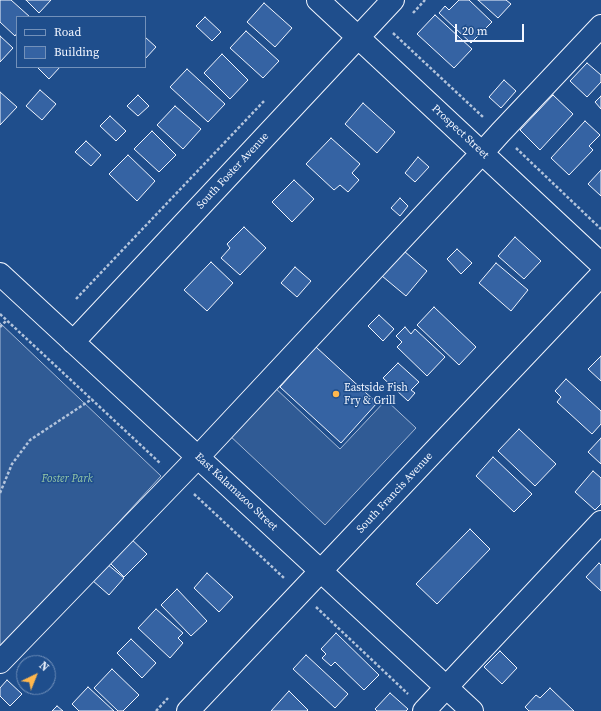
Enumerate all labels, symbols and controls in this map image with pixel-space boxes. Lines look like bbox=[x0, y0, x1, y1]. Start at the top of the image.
legend bbox=[16, 16, 146, 68]
scale bar bbox=[457, 16, 526, 42]
text: 20 m bbox=[462, 23, 488, 39]
text: Road bbox=[54, 24, 81, 40]
text: Building bbox=[54, 44, 99, 60]
street label: Prospect Street bbox=[429, 102, 491, 162]
street label: South Foster Avenue bbox=[194, 130, 272, 212]
place label: Eastside Fish Fry & Grill bbox=[344, 381, 408, 407]
marker: Eastside Fish Fry & Grill bbox=[331, 389, 341, 399]
street label: East Kalamazoo Street bbox=[192, 450, 280, 534]
street label: South Francis Avenue bbox=[354, 450, 436, 536]
park label: Foster Park bbox=[41, 472, 93, 486]
north arrow bbox=[16, 655, 56, 695]
text: N bbox=[36, 658, 52, 675]

